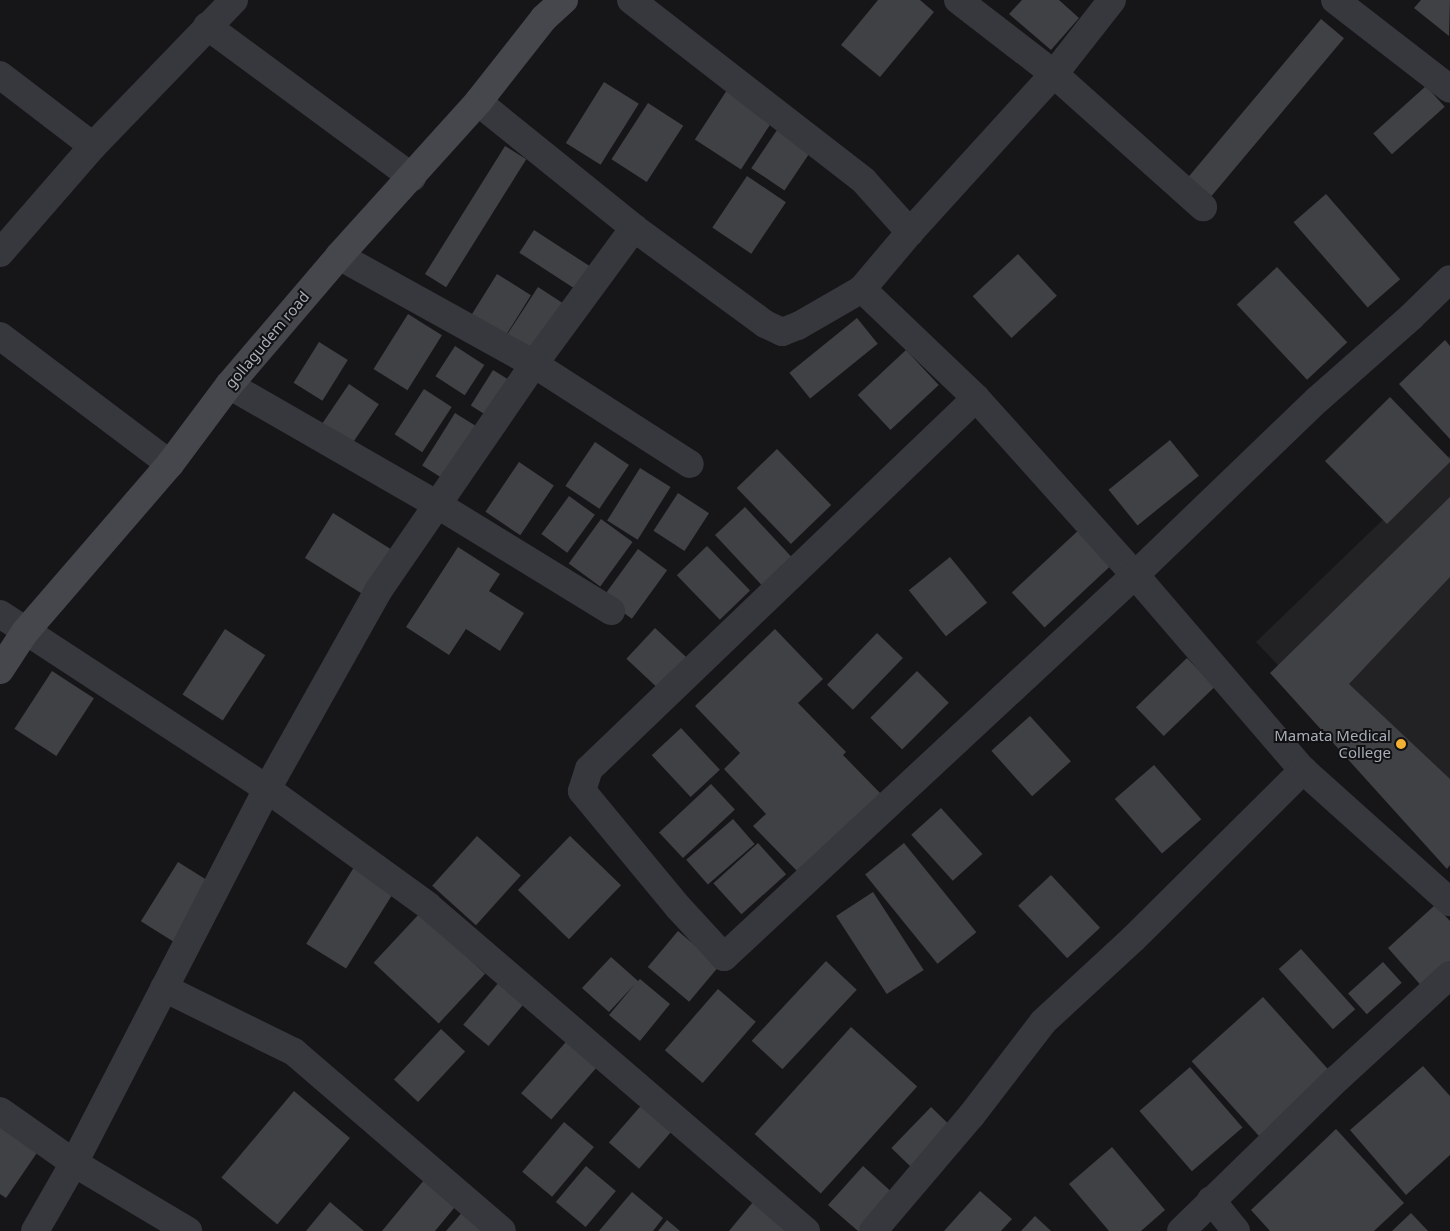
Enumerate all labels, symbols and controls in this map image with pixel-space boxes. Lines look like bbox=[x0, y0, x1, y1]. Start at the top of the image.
street label: gollagudem road bbox=[221, 288, 313, 392]
place label: Mamata Medical College bbox=[1274, 726, 1391, 761]
marker: Mamata Medical College bbox=[1395, 738, 1407, 750]

